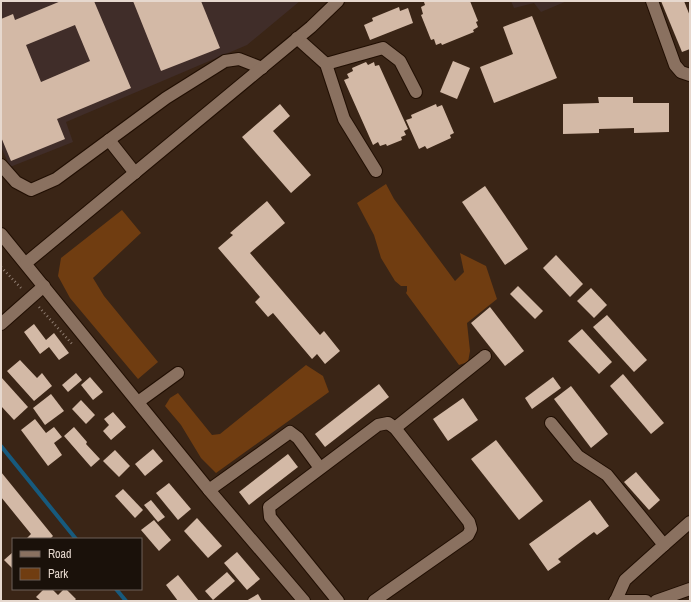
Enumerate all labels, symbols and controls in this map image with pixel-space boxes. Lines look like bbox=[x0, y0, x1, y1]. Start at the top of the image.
legend bbox=[12, 538, 142, 590]
text: Road bbox=[48, 546, 72, 562]
text: Park bbox=[48, 566, 68, 582]

